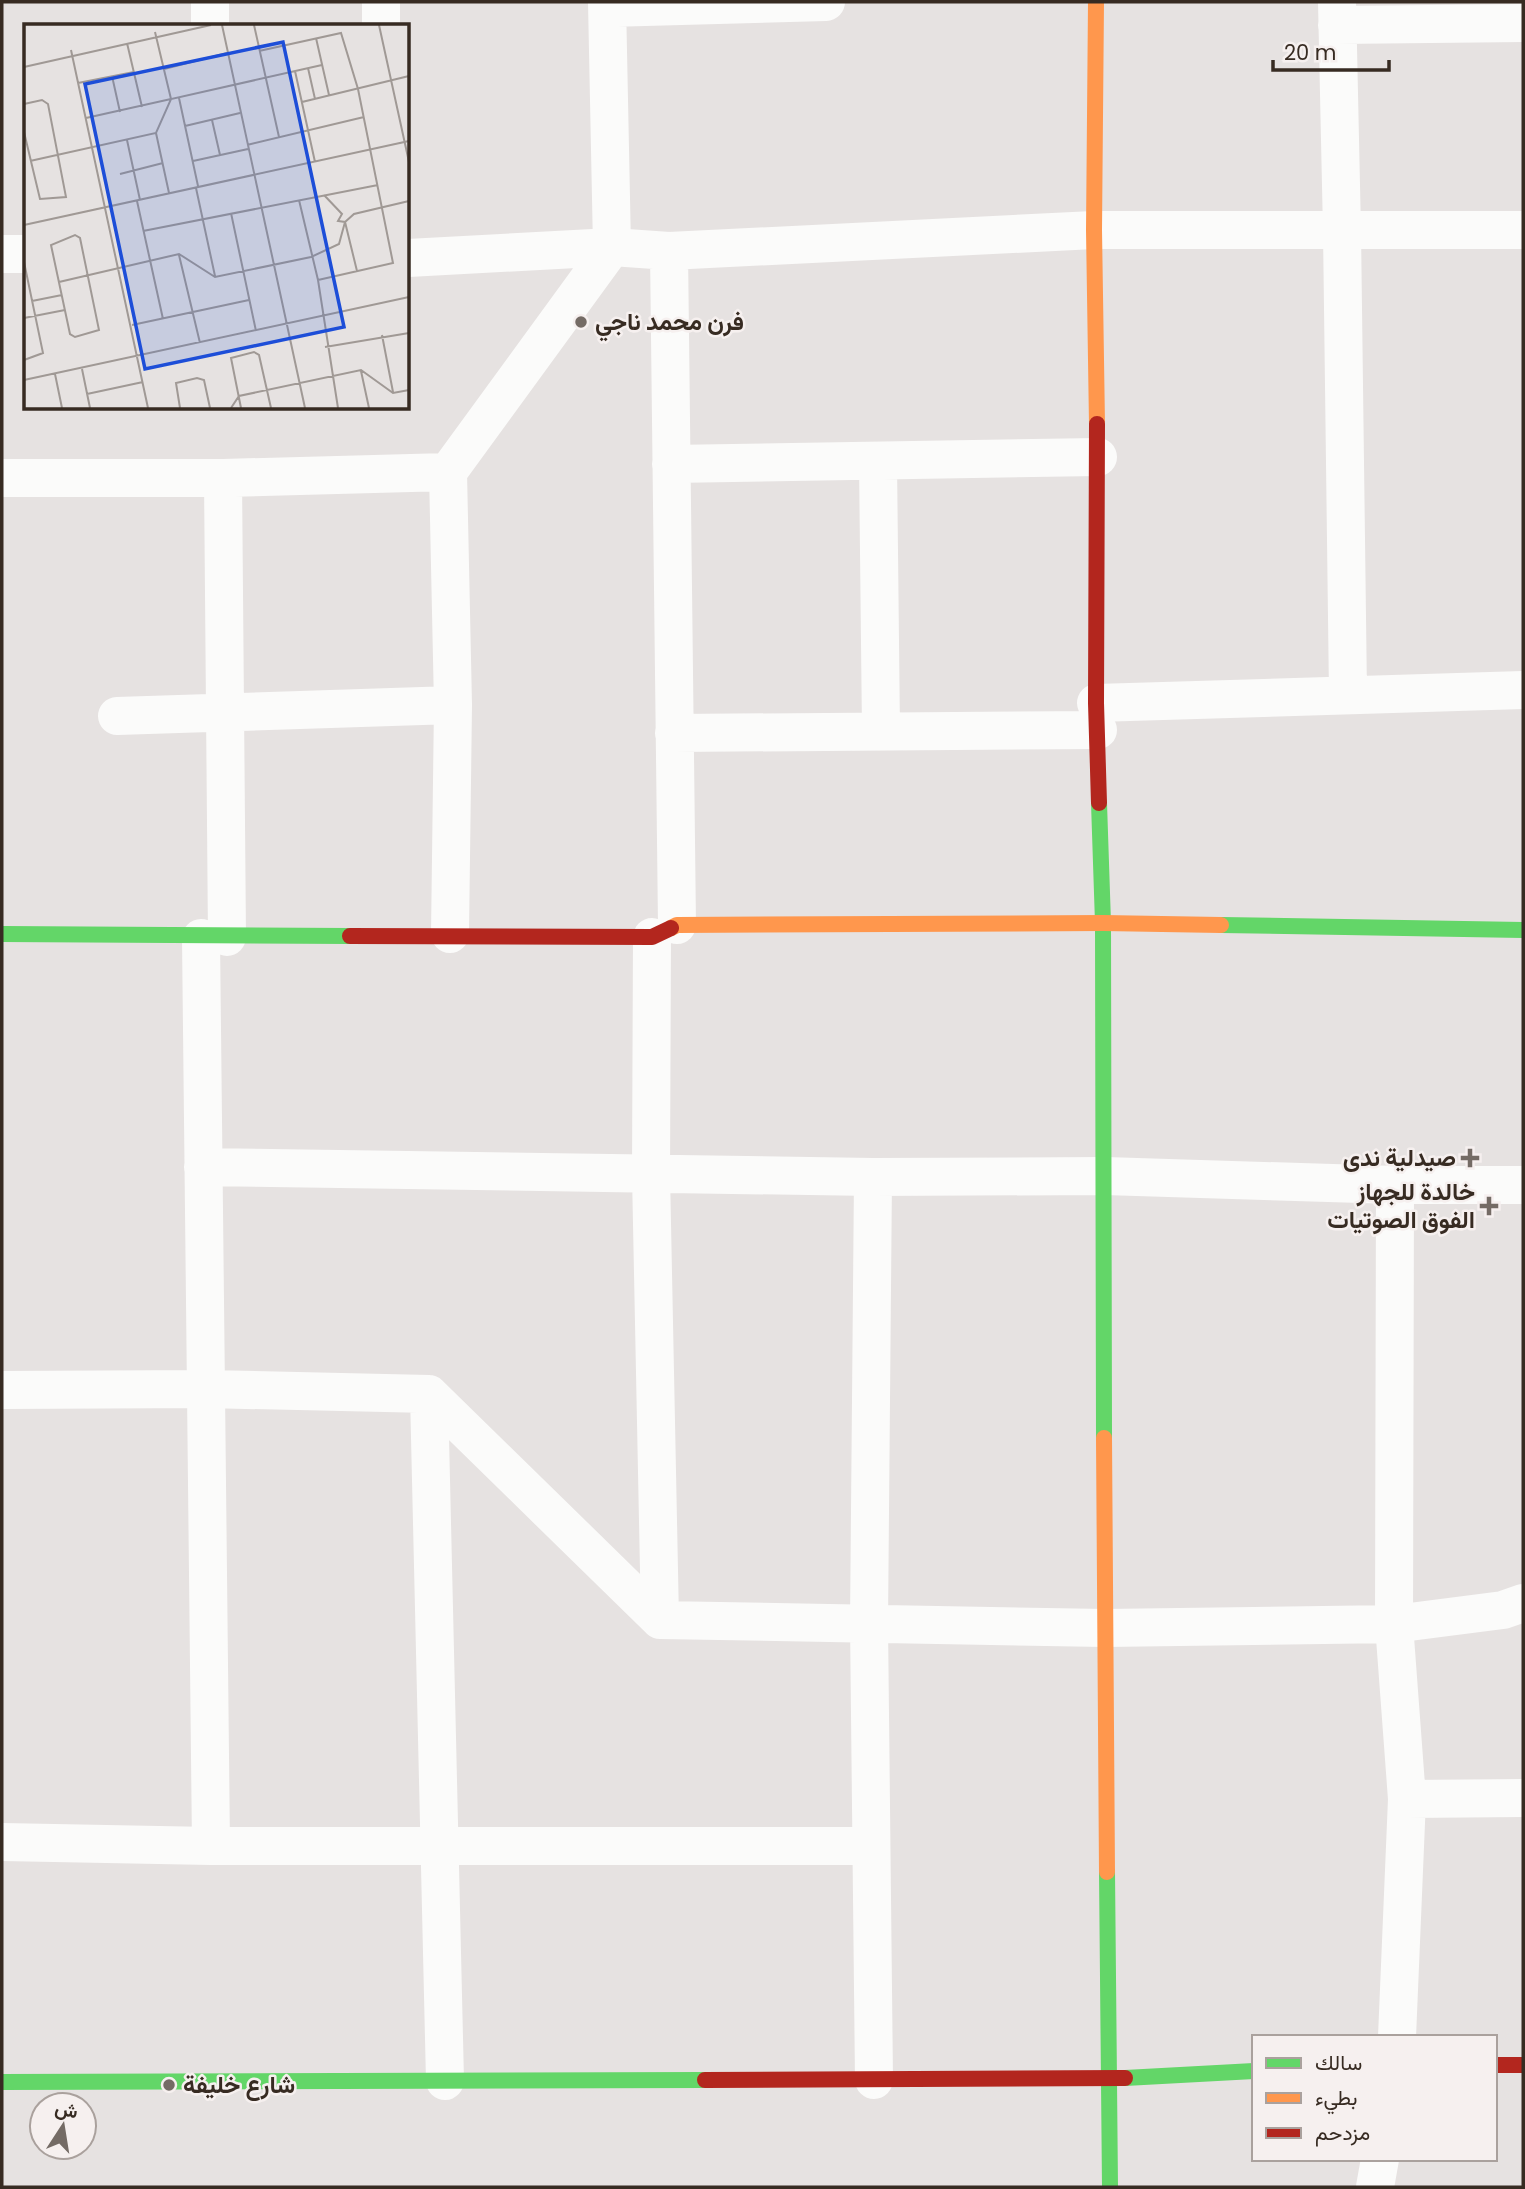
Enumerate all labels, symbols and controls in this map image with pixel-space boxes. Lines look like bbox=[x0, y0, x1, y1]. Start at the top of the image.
inset map bbox=[24, 24, 410, 410]
scale bar bbox=[1273, 28, 1388, 72]
text: 20 m bbox=[1284, 38, 1337, 67]
place label: فرن محمد ناجي bbox=[595, 305, 744, 342]
marker: فرن محمد ناجي bbox=[573, 314, 589, 330]
place label: صيدلية ندى bbox=[1343, 1141, 1456, 1174]
marker: صيدلية ندى bbox=[1462, 1150, 1478, 1166]
place label: خالدة للجهاز الفوق الصوتيات bbox=[1327, 1175, 1475, 1236]
marker: خالدة للجهاز الفوق الصوتيات bbox=[1481, 1198, 1497, 1214]
legend bbox=[1252, 2035, 1497, 2161]
text: سالك bbox=[1315, 2048, 1362, 2077]
place label: شارع خليفة bbox=[183, 2068, 295, 2101]
marker: شارع خليفة bbox=[161, 2077, 177, 2093]
text: بطيء bbox=[1315, 2083, 1358, 2115]
north arrow bbox=[28, 2091, 98, 2161]
text: ش bbox=[52, 2094, 81, 2125]
text: مزدحم bbox=[1315, 2118, 1370, 2147]

